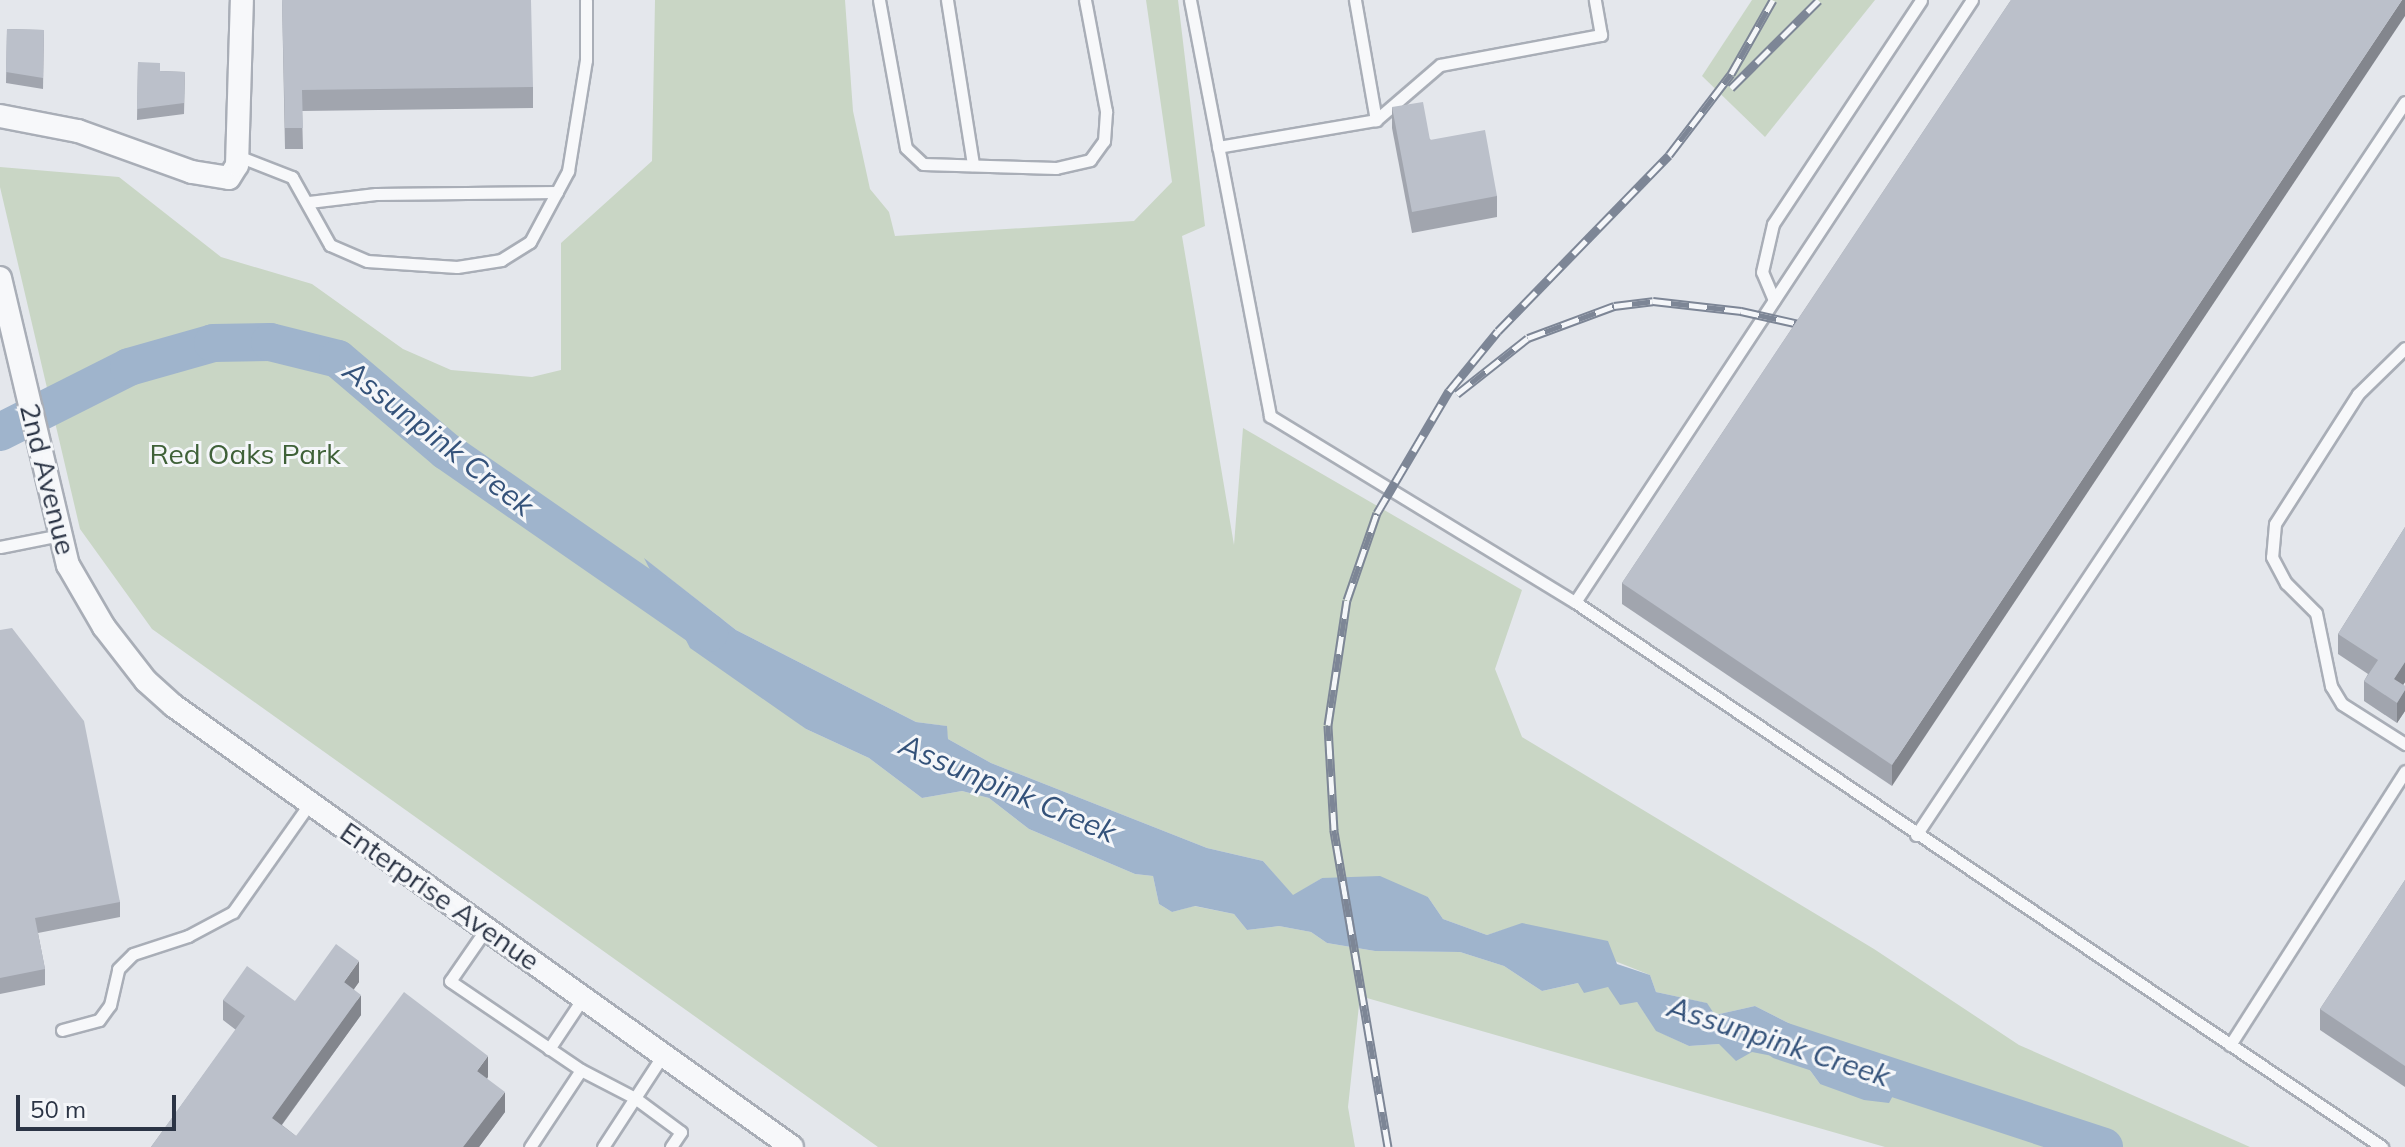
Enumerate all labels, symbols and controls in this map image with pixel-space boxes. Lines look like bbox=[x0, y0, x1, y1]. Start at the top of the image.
water label: Assunpink Creek bbox=[337, 352, 541, 524]
street label: 2nd Avenue bbox=[13, 400, 83, 558]
park label: Red Oaks Park bbox=[149, 437, 341, 471]
water label: Assunpink Creek bbox=[894, 726, 1122, 850]
street label: Enterprise Avenue bbox=[334, 815, 546, 977]
water label: Assunpink Creek bbox=[1663, 988, 1895, 1094]
scale bar bbox=[20, 1079, 180, 1129]
text: 50 m bbox=[30, 1094, 86, 1124]

